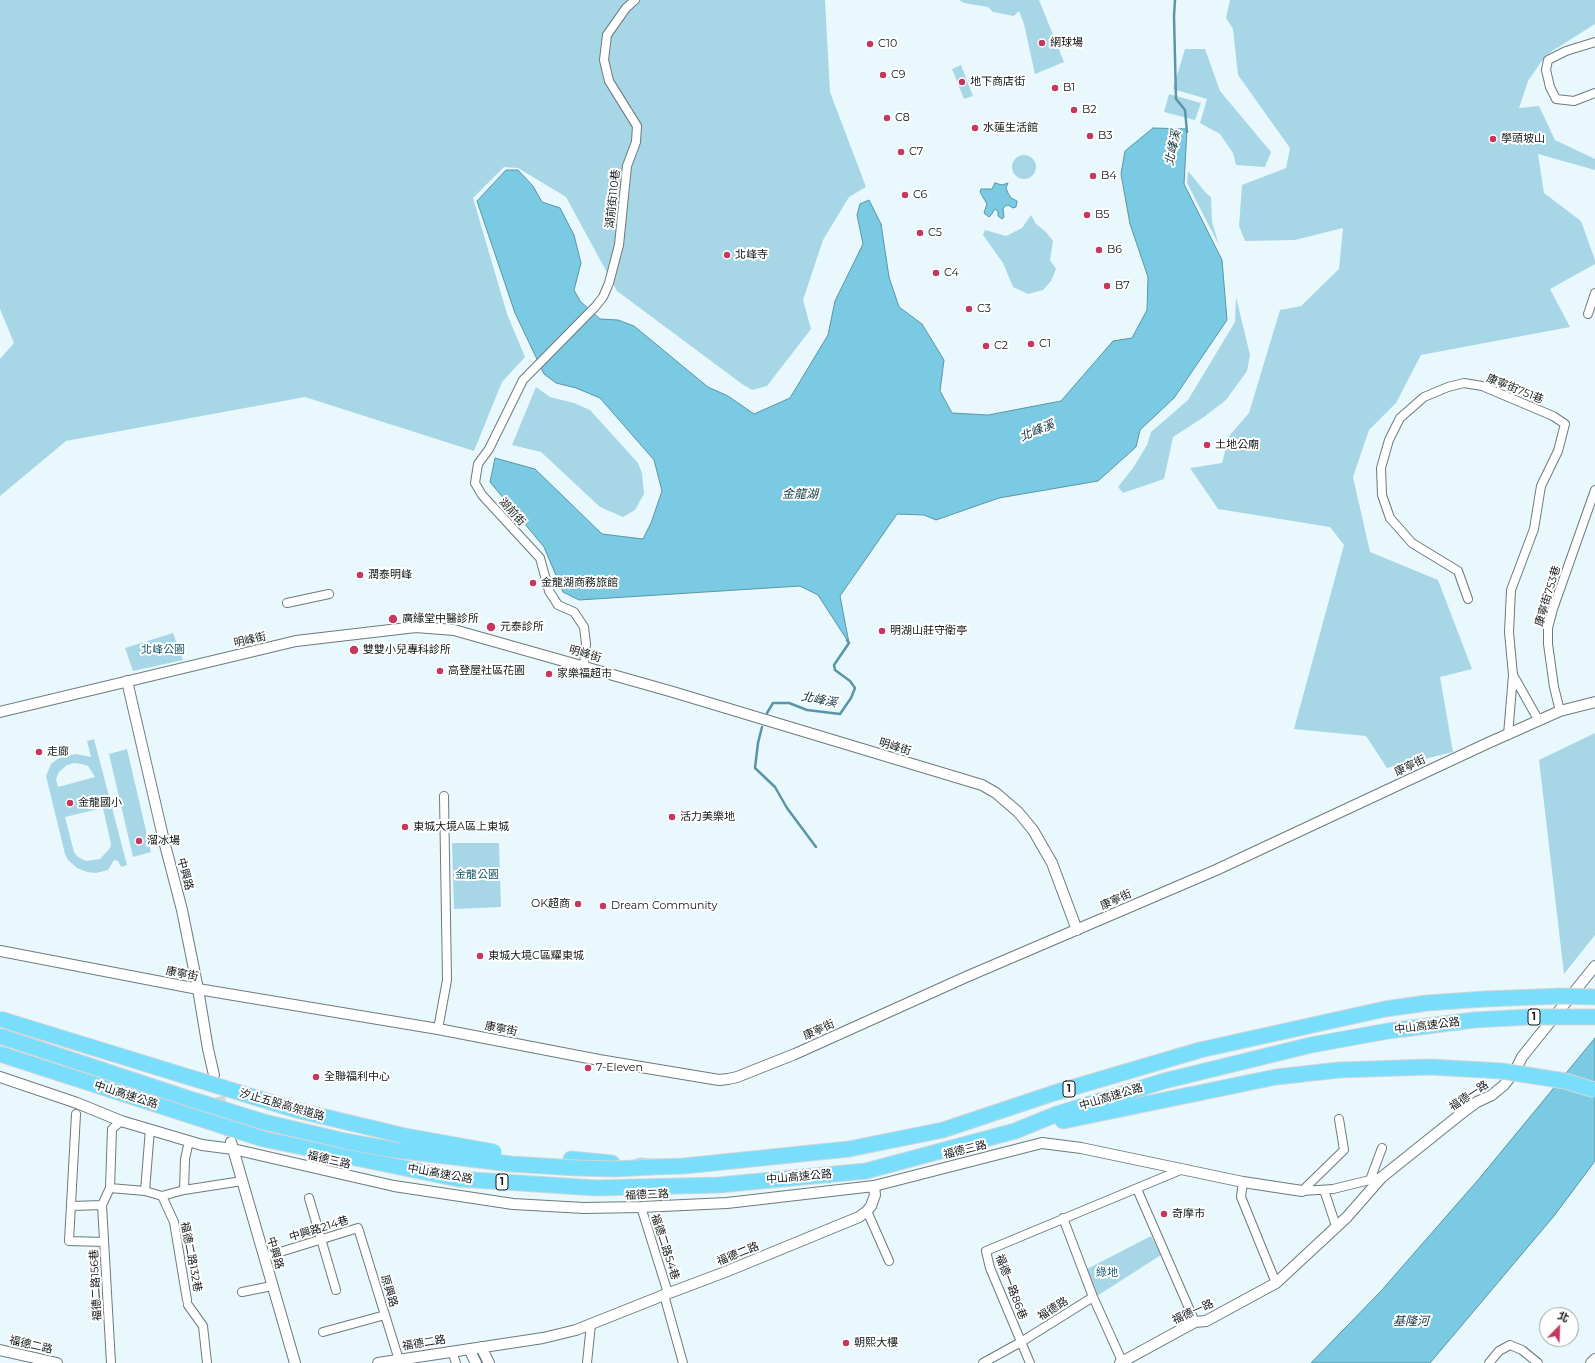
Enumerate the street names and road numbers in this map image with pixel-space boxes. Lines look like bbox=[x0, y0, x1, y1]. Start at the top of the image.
street label: 湖前街110巷 bbox=[603, 169, 623, 229]
street label: 康寧街751巷 bbox=[1484, 372, 1546, 406]
street label: 湖前街 bbox=[496, 495, 528, 529]
street label: 康寧街753巷 bbox=[1533, 564, 1563, 628]
street label: 明峰街 bbox=[232, 630, 268, 650]
street label: 明峰街 bbox=[567, 643, 603, 665]
street label: 明峰街 bbox=[877, 736, 913, 758]
street label: 康寧街 bbox=[1392, 753, 1428, 779]
street label: 中興路 bbox=[174, 856, 196, 892]
street label: 康寧街 bbox=[1098, 887, 1134, 913]
street label: 康寧街 bbox=[165, 964, 199, 984]
road number: 1 bbox=[1528, 1009, 1540, 1025]
street label: 中山高速公路 bbox=[1393, 1015, 1461, 1037]
street label: 康寧街 bbox=[801, 1017, 837, 1043]
street label: 康寧街 bbox=[484, 1019, 518, 1039]
street label: 福德一路 bbox=[1447, 1078, 1491, 1114]
street label: 中山高速公路 bbox=[93, 1079, 159, 1111]
road number: 1 bbox=[1063, 1081, 1075, 1097]
street label: 中山高速公路 bbox=[1078, 1081, 1144, 1113]
street label: 汐止五股高架道路 bbox=[238, 1087, 326, 1123]
street label: 福德三路 bbox=[942, 1138, 988, 1162]
street label: 福德三路 bbox=[306, 1149, 352, 1171]
street label: 中山高速公路 bbox=[406, 1162, 474, 1186]
street label: 中山高速公路 bbox=[766, 1168, 832, 1186]
road number: 1 bbox=[496, 1174, 508, 1190]
street label: 福德三路 bbox=[625, 1188, 669, 1202]
street label: 福德二路54巷 bbox=[648, 1212, 682, 1282]
street label: 中興路214巷 bbox=[288, 1214, 350, 1244]
street label: 福德二路132巷 bbox=[178, 1221, 204, 1293]
street label: 中興路 bbox=[264, 1235, 286, 1271]
street label: 福德二路 bbox=[715, 1240, 761, 1268]
street label: 福德二路156巷 bbox=[88, 1249, 104, 1321]
street label: 福德一路86巷 bbox=[993, 1253, 1029, 1321]
street label: 原興路 bbox=[378, 1273, 400, 1309]
street label: 福德路 bbox=[1036, 1295, 1070, 1323]
street label: 福德一路 bbox=[1170, 1297, 1216, 1327]
street label: 福德二路 bbox=[401, 1333, 447, 1353]
street label: 福德二路 bbox=[8, 1334, 54, 1356]

